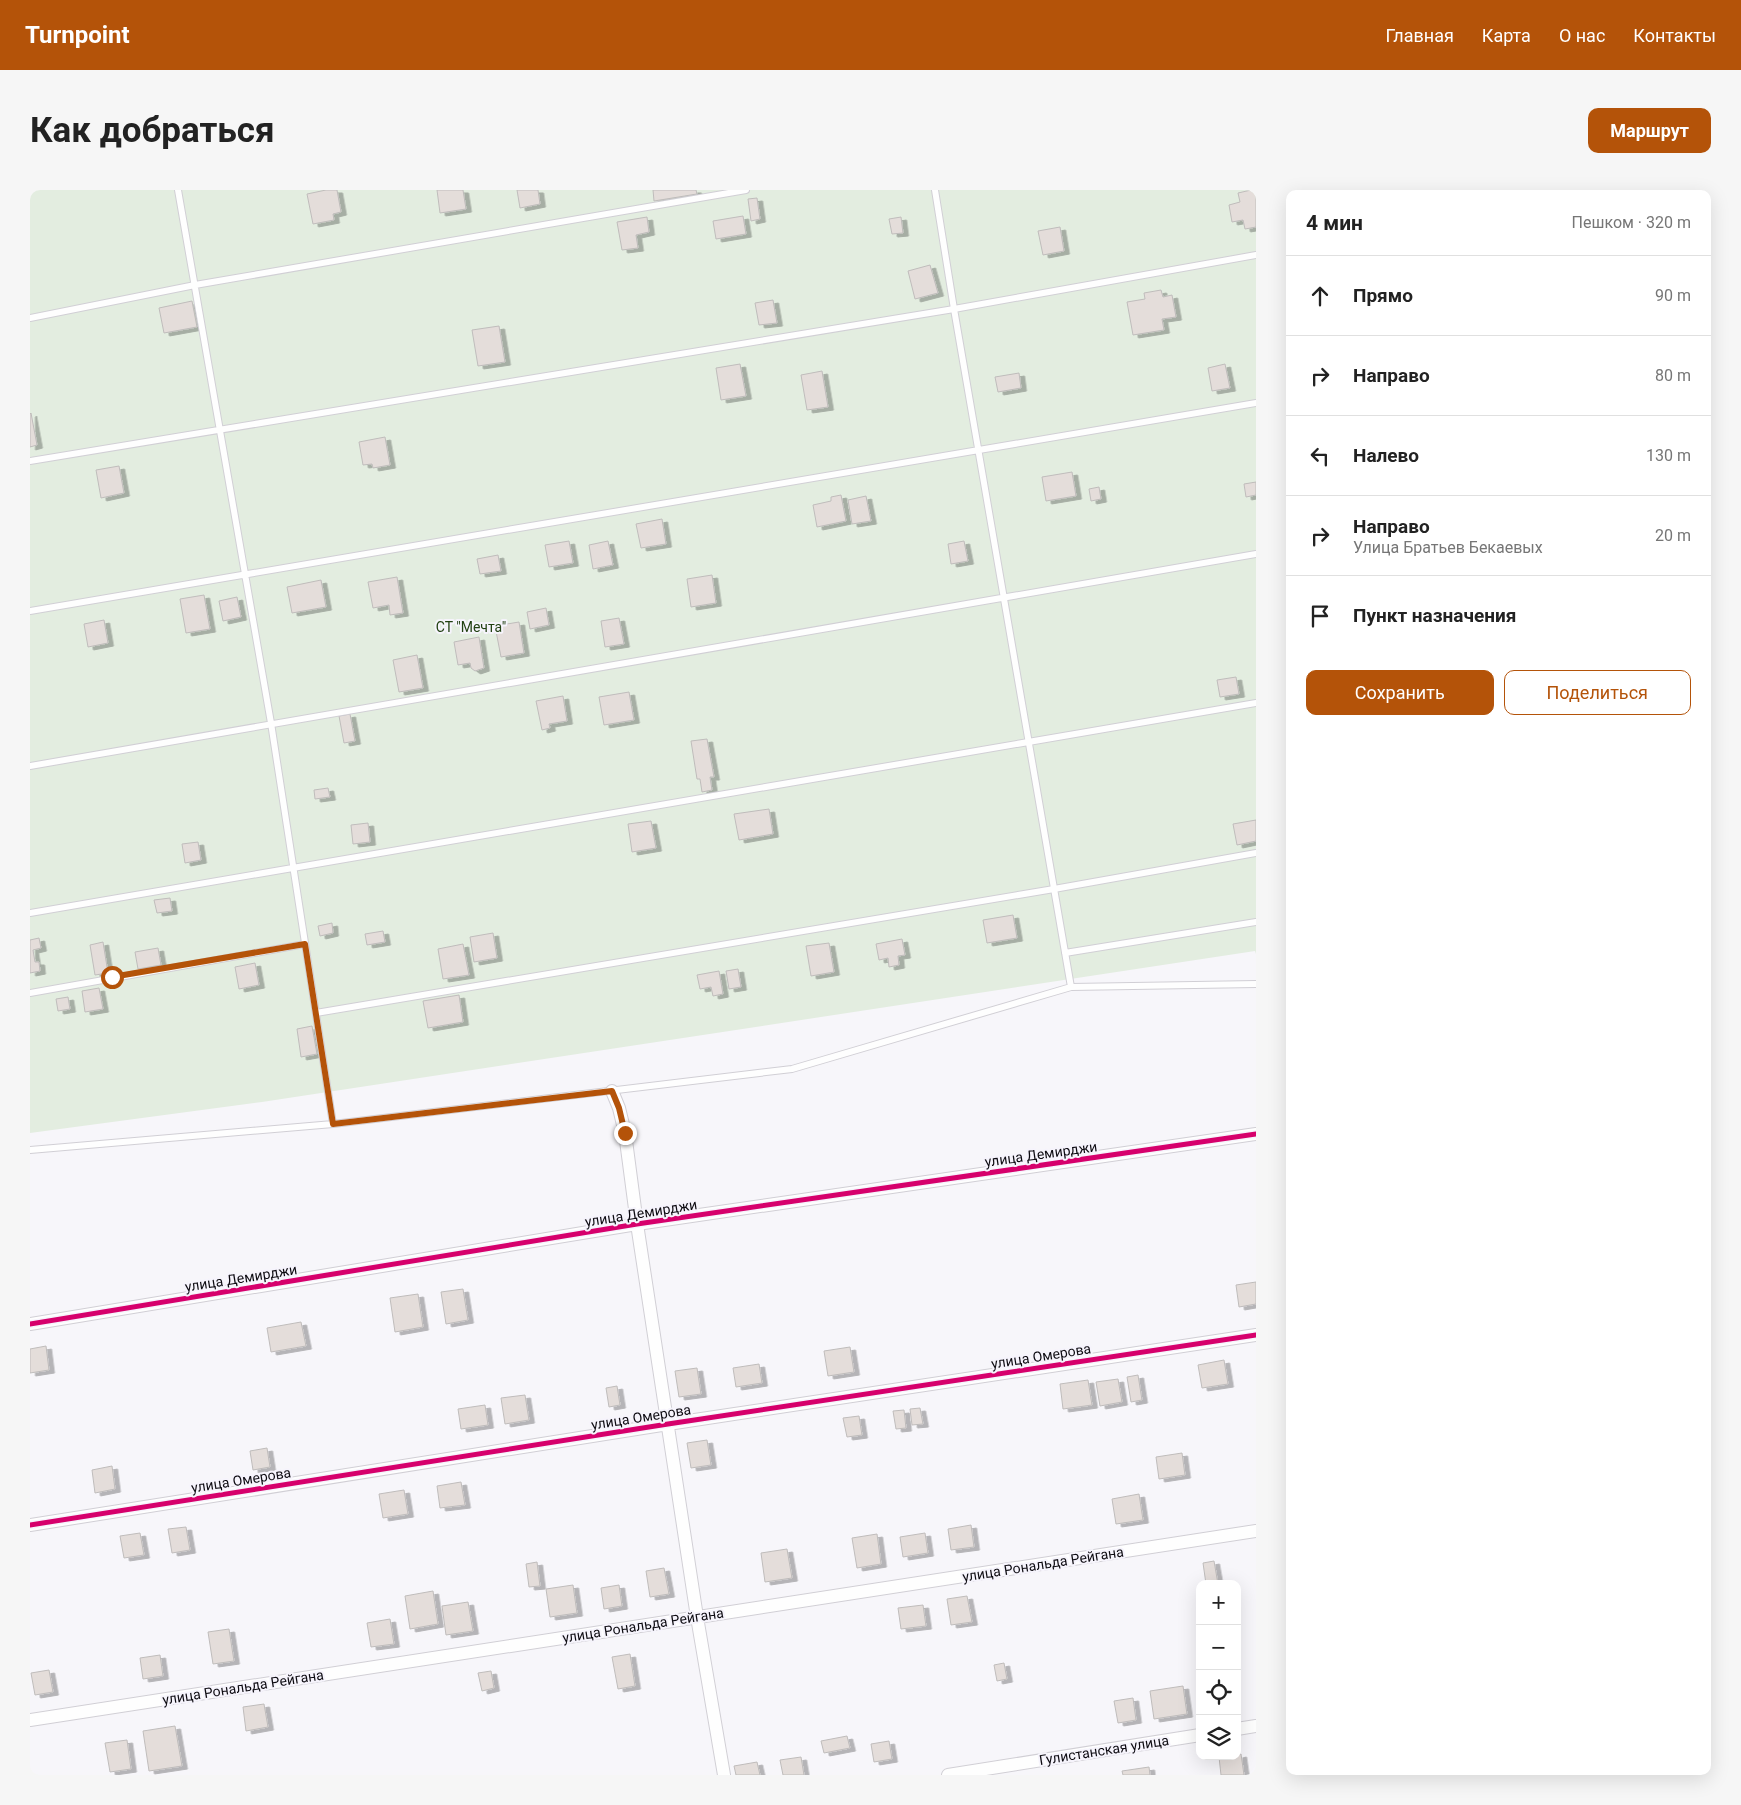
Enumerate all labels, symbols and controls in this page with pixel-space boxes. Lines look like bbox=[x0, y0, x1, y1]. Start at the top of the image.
text: Turnpoint bbox=[25, 21, 130, 49]
text: Главная bbox=[1385, 25, 1454, 46]
text: Карта bbox=[1482, 25, 1531, 46]
text: О нас bbox=[1559, 25, 1605, 46]
text: Контакты bbox=[1633, 25, 1716, 46]
button: Маршрут bbox=[1588, 108, 1711, 153]
text: Как добраться bbox=[30, 110, 275, 151]
text: 4 мин bbox=[1306, 211, 1363, 235]
text: Пешком · 320 m bbox=[1572, 213, 1691, 232]
icon: ahead bbox=[1306, 282, 1334, 310]
text: Прямо bbox=[1353, 284, 1413, 307]
text: 90 m bbox=[1655, 286, 1691, 305]
icon: right bbox=[1306, 362, 1334, 390]
text: Направо bbox=[1353, 364, 1430, 387]
text: 80 m bbox=[1655, 366, 1691, 385]
icon: left bbox=[1306, 442, 1334, 470]
text: Налево bbox=[1353, 444, 1419, 467]
text: 130 m bbox=[1646, 446, 1691, 465]
text: Направо bbox=[1353, 515, 1430, 538]
icon: right bbox=[1306, 522, 1334, 550]
text: 20 m bbox=[1655, 526, 1691, 545]
text: Улица Братьев Бекаевых bbox=[1353, 538, 1543, 557]
icon: arrive bbox=[1306, 602, 1334, 630]
text: Пункт назначения bbox=[1353, 604, 1516, 627]
park label: СТ "Мечта" bbox=[436, 619, 506, 635]
button: Сохранить bbox=[1306, 670, 1494, 715]
button: Поделиться bbox=[1504, 670, 1691, 715]
route start bbox=[101, 966, 124, 989]
route end bbox=[614, 1122, 637, 1145]
street label: улица Демирджи bbox=[984, 1138, 1098, 1170]
street label: улица Демирджи bbox=[584, 1196, 698, 1230]
street label: улица Демирджи bbox=[184, 1261, 298, 1295]
street label: улица Омерова bbox=[990, 1340, 1092, 1372]
street label: улица Омерова bbox=[590, 1401, 692, 1433]
street label: улица Омерова bbox=[190, 1464, 292, 1496]
street label: улица Рональда Рейгана bbox=[961, 1543, 1125, 1585]
map controls bbox=[1196, 1580, 1241, 1760]
button: + bbox=[1196, 1580, 1241, 1625]
street label: улица Рональда Рейгана bbox=[561, 1604, 725, 1646]
button: − bbox=[1196, 1625, 1241, 1670]
street label: улица Рональда Рейгана bbox=[161, 1666, 325, 1708]
button: locate bbox=[1196, 1670, 1241, 1715]
button: layers bbox=[1196, 1715, 1241, 1760]
street label: Гулистанская улица bbox=[1038, 1732, 1170, 1768]

